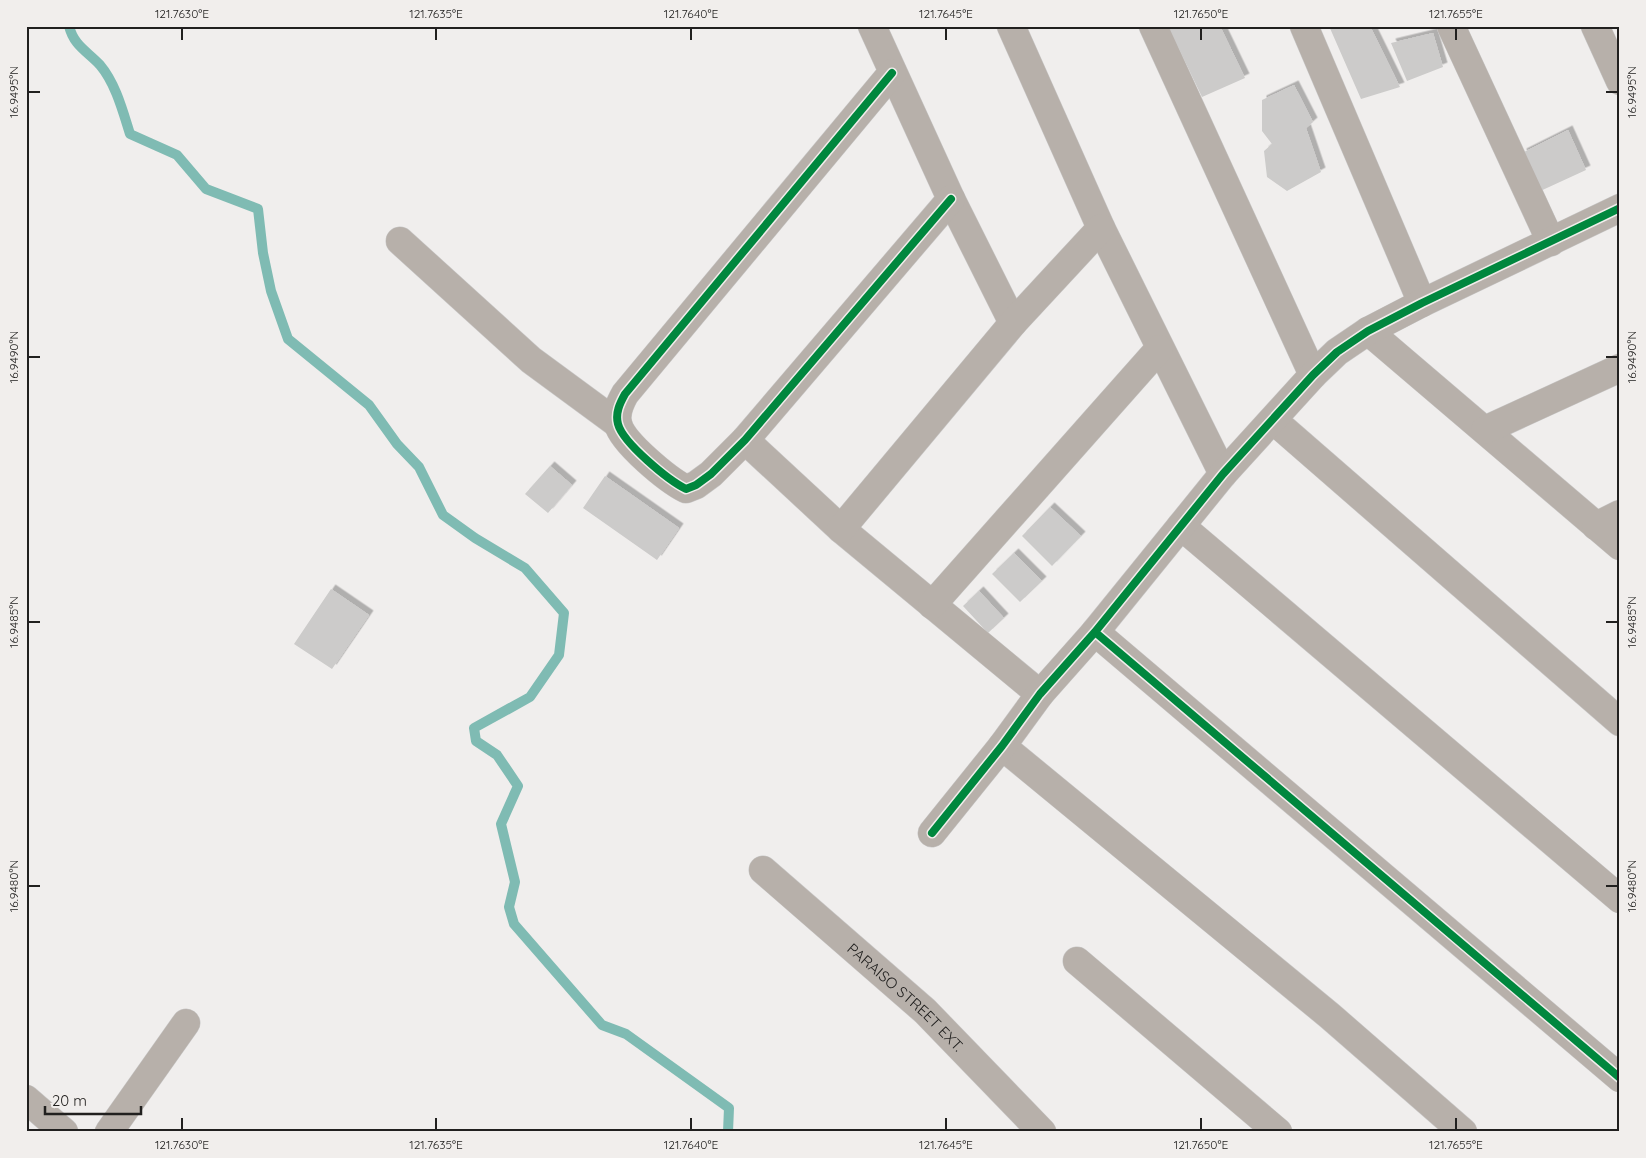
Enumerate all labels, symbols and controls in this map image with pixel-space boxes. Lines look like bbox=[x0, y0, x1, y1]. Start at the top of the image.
text: 121.7630°E bbox=[155, 6, 209, 21]
text: 121.7635°E bbox=[409, 6, 463, 21]
text: 121.7640°E bbox=[664, 6, 718, 21]
text: 121.7645°E bbox=[919, 6, 973, 21]
text: 121.7650°E bbox=[1174, 6, 1228, 21]
text: 121.7655°E bbox=[1429, 6, 1483, 21]
text: 16.9495°N bbox=[6, 66, 21, 118]
text: 16.9495°N bbox=[1624, 66, 1639, 118]
text: 16.9490°N bbox=[6, 331, 21, 383]
text: 16.9490°N bbox=[1624, 331, 1639, 383]
text: 16.9485°N bbox=[6, 596, 21, 648]
text: 16.9485°N bbox=[1624, 596, 1639, 648]
text: 16.9480°N bbox=[6, 860, 21, 912]
text: 16.9480°N bbox=[1624, 860, 1639, 912]
street label: PARAISO STREET EXT. bbox=[844, 939, 968, 1055]
scale bar bbox=[45, 1083, 141, 1115]
text: 20 m bbox=[52, 1091, 87, 1110]
text: 121.7630°E bbox=[155, 1137, 209, 1152]
text: 121.7635°E bbox=[409, 1137, 463, 1152]
text: 121.7640°E bbox=[664, 1137, 718, 1152]
text: 121.7645°E bbox=[919, 1137, 973, 1152]
text: 121.7650°E bbox=[1174, 1137, 1228, 1152]
text: 121.7655°E bbox=[1429, 1137, 1483, 1152]

